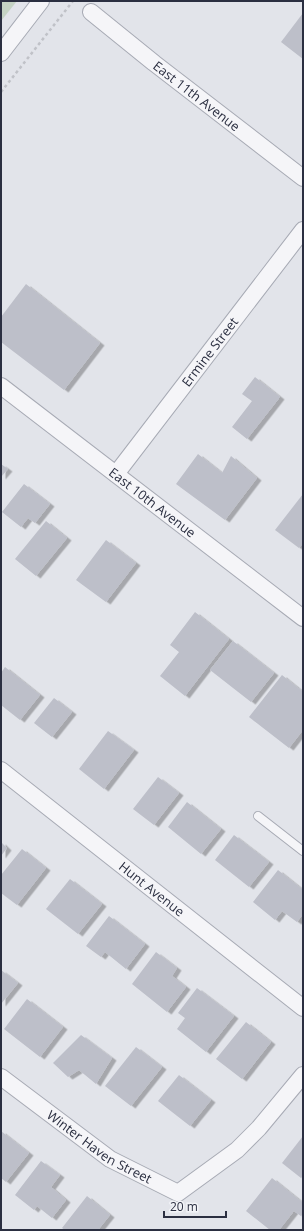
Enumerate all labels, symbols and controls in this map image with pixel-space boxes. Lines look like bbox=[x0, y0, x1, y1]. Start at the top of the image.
street label: East 11th Avenue bbox=[150, 57, 244, 135]
street label: Ermine Street bbox=[177, 313, 242, 390]
street label: East 10th Avenue bbox=[105, 463, 200, 541]
street label: Hunt Avenue bbox=[115, 857, 188, 920]
street label: Winter Haven Street bbox=[43, 1106, 155, 1188]
scale bar bbox=[164, 1193, 226, 1219]
text: 20 m bbox=[170, 1198, 198, 1215]

